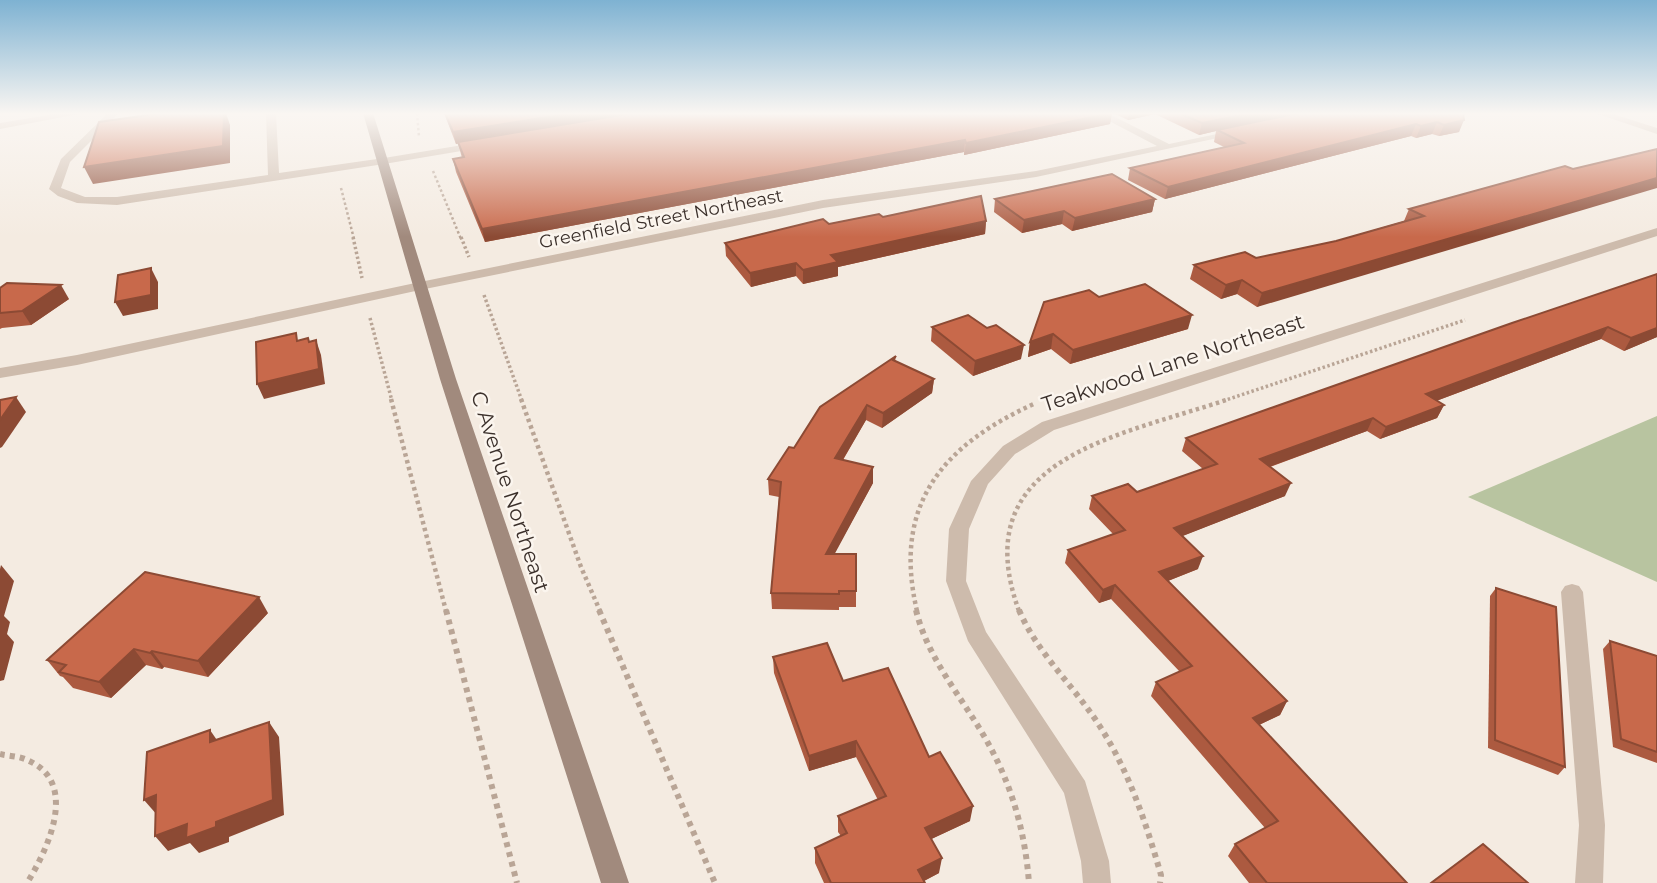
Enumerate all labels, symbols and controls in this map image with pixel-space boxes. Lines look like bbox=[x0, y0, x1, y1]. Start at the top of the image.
street label: Greenfield Street Northeast bbox=[537, 185, 785, 253]
street label: Teakwood Lane Northeast bbox=[1039, 308, 1307, 417]
street label: C Avenue Northeast bbox=[466, 388, 555, 596]

